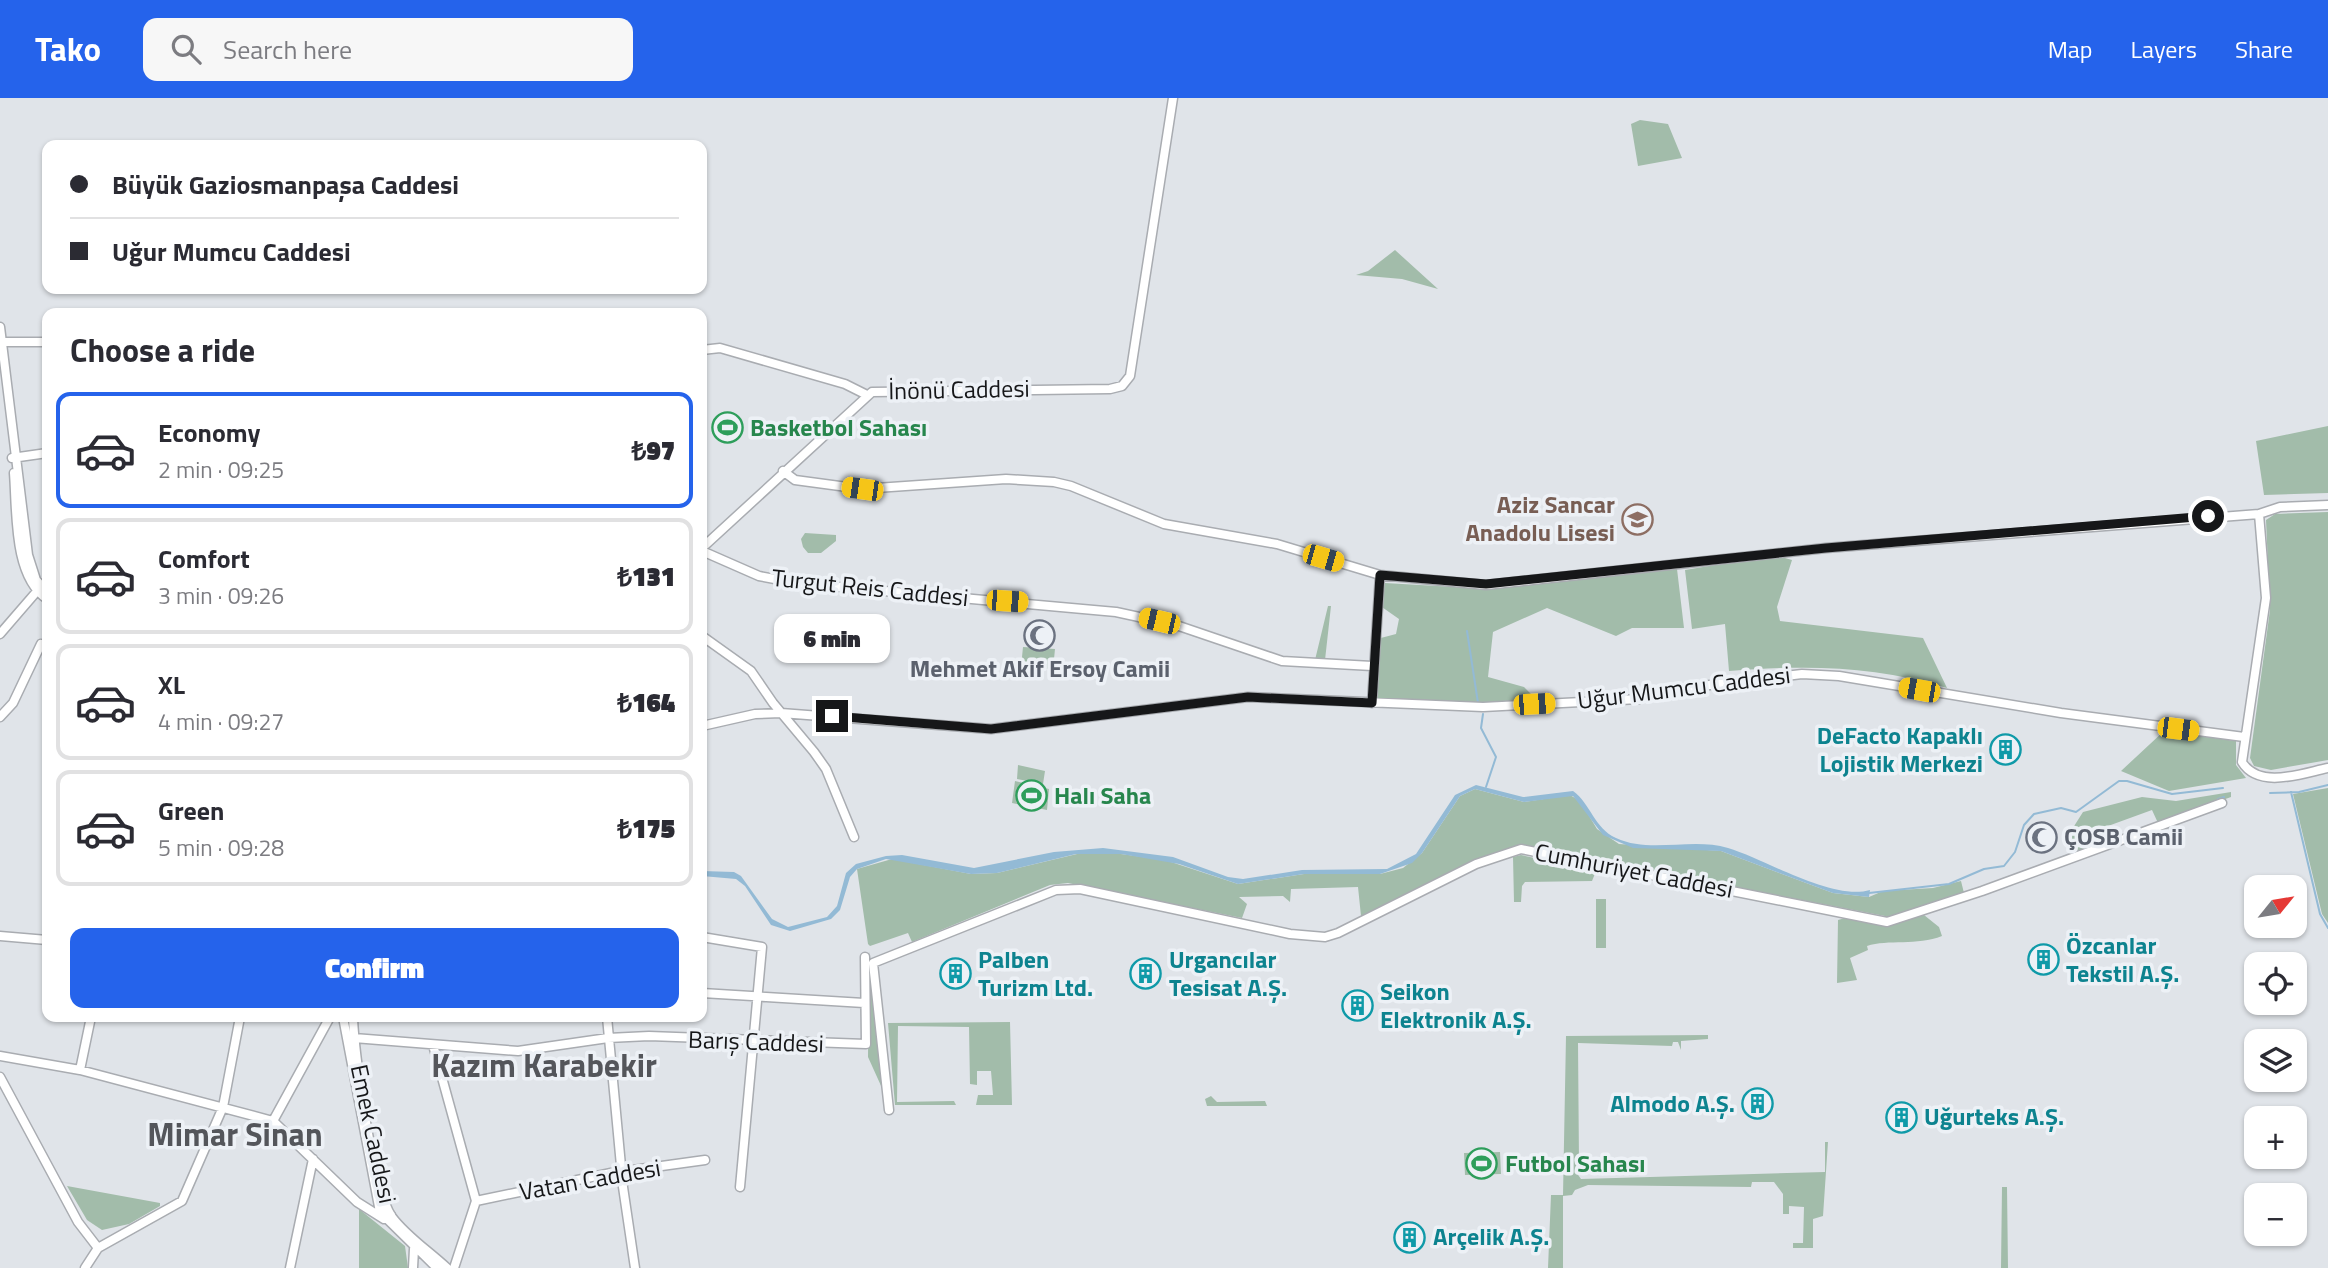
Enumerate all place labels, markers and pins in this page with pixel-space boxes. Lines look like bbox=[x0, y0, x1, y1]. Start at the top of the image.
place label: Basketbol Sahası bbox=[750, 409, 927, 445]
sports icon: Basketbol Sahası bbox=[710, 411, 744, 445]
place label: Aziz Sancar Anadolu Lisesi bbox=[1465, 486, 1615, 550]
school or university icon: Aziz Sancar Anadolu Lisesi bbox=[1621, 502, 1655, 536]
mosque icon: Mehmet Akif Ersoy Camii bbox=[1023, 618, 1057, 652]
place label: Mehmet Akif Ersoy Camii bbox=[910, 650, 1170, 686]
place label: DeFacto Kapaklı Lojistik Merkezi bbox=[1817, 717, 1983, 781]
building icon: DeFacto Kapaklı Lojistik Merkezi bbox=[1989, 733, 2023, 767]
place label: Halı Saha bbox=[1054, 777, 1151, 813]
sports icon: Halı Saha bbox=[1014, 779, 1048, 813]
place label: ÇOSB Camii bbox=[2064, 818, 2183, 854]
mosque icon: ÇOSB Camii bbox=[2024, 820, 2058, 854]
place label: Özcanlar Tekstil A.Ş. bbox=[2066, 927, 2179, 991]
place label: Palben Turizm Ltd. bbox=[978, 941, 1093, 1005]
place label: Urgancılar Tesisat A.Ş. bbox=[1169, 941, 1287, 1005]
building icon: Özcanlar Tekstil A.Ş. bbox=[2026, 943, 2060, 977]
building icon: Palben Turizm Ltd. bbox=[938, 957, 972, 991]
building icon: Urgancılar Tesisat A.Ş. bbox=[1129, 957, 1163, 991]
place label: Seikon Elektronik A.Ş. bbox=[1380, 973, 1532, 1037]
building icon: Seikon Elektronik A.Ş. bbox=[1340, 989, 1374, 1023]
place label: Almodo A.Ş. bbox=[1610, 1085, 1735, 1121]
building icon: Almodo A.Ş. bbox=[1741, 1087, 1775, 1121]
place label: Uğurteks A.Ş. bbox=[1924, 1098, 2064, 1134]
building icon: Uğurteks A.Ş. bbox=[1884, 1100, 1918, 1134]
place label: Futbol Sahası bbox=[1505, 1145, 1645, 1181]
sports icon: Futbol Sahası bbox=[1465, 1147, 1499, 1181]
place label: Arçelik A.Ş. bbox=[1433, 1218, 1549, 1254]
building icon: Arçelik A.Ş. bbox=[1393, 1220, 1427, 1254]

